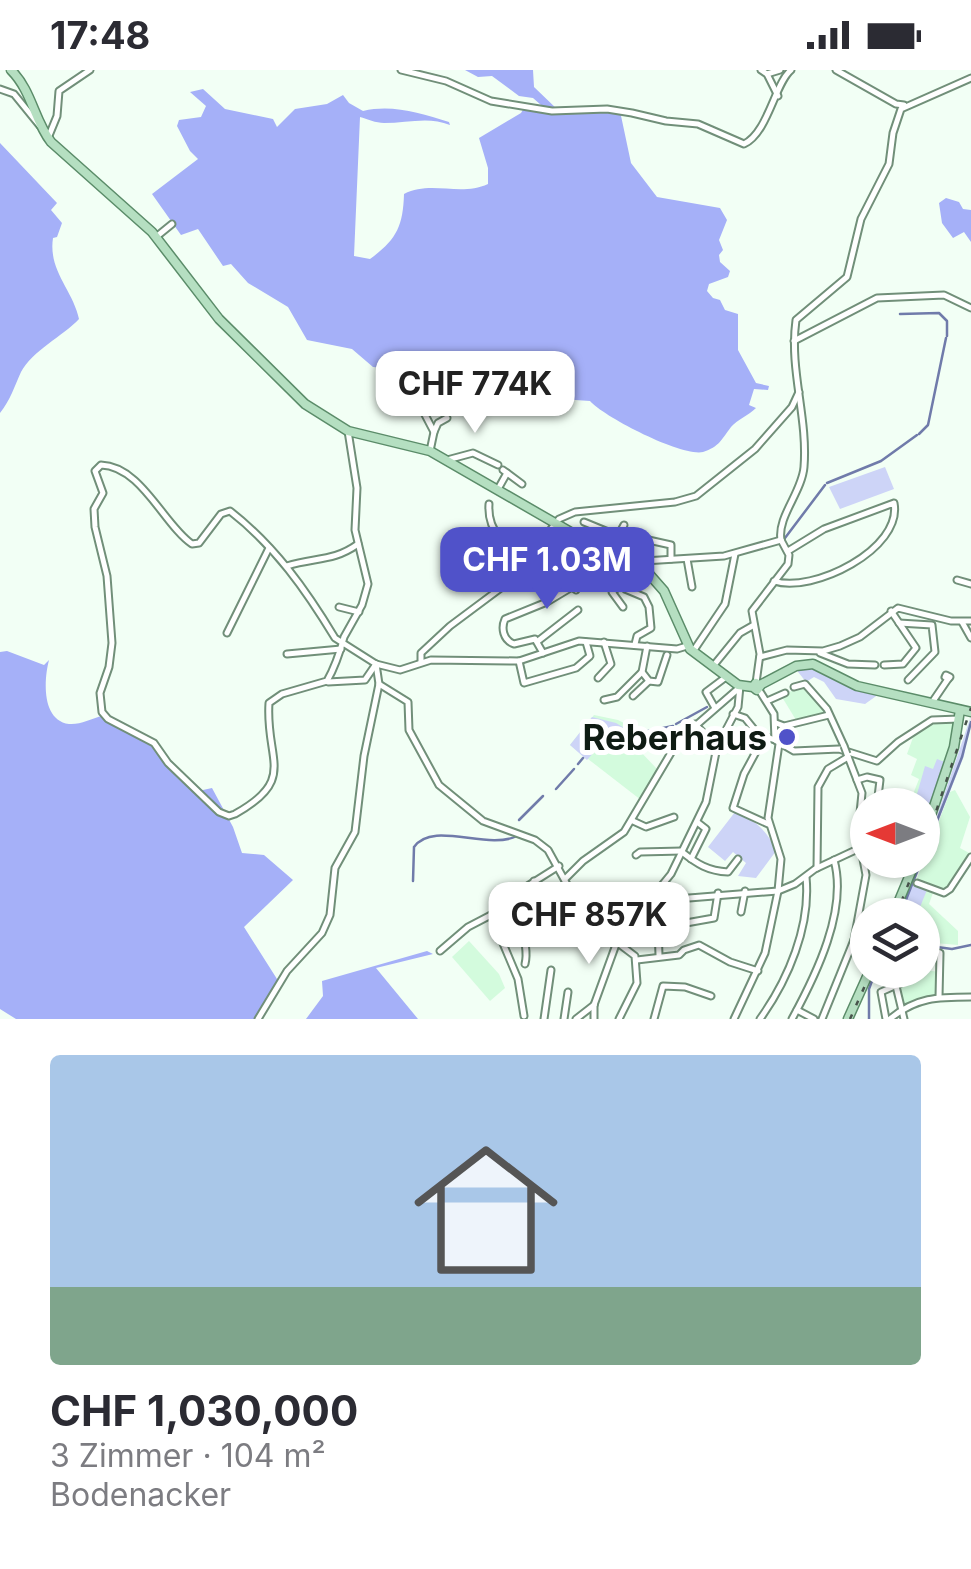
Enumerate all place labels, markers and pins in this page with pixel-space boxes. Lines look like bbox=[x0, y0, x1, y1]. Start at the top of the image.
pin: CHF 774K bbox=[372, 351, 578, 436]
pin: CHF 1.03M bbox=[433, 527, 661, 612]
place label: Reberhaus bbox=[582, 716, 767, 758]
marker: Reberhaus bbox=[776, 726, 798, 748]
pin: CHF 857K bbox=[486, 882, 692, 967]

